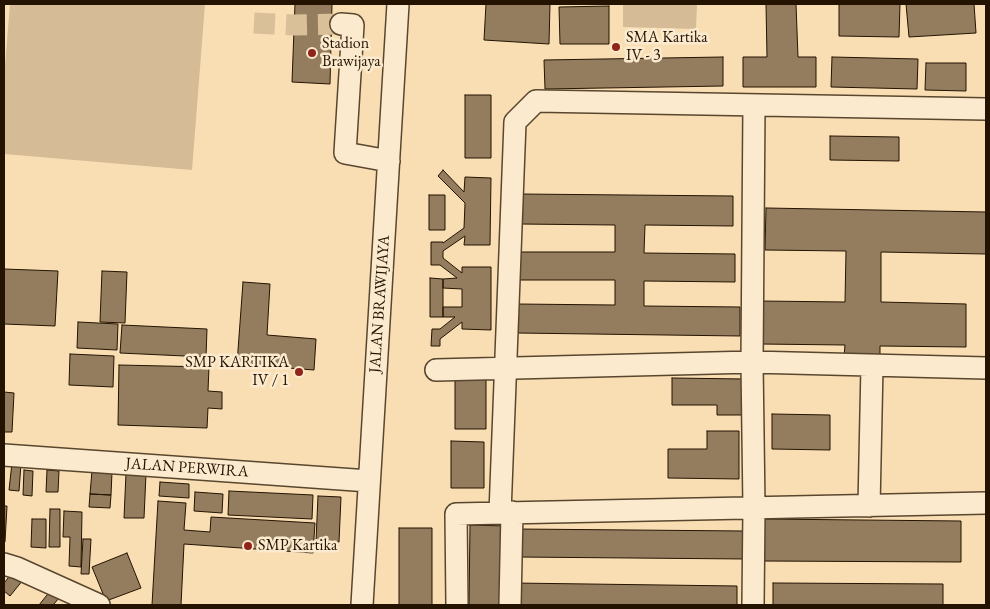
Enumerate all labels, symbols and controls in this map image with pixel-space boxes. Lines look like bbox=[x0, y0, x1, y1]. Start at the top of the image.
place label: SMA Kartika IV - 3 bbox=[626, 28, 708, 66]
place label: Stadion Brawijaya bbox=[322, 34, 381, 72]
marker: SMA Kartika IV - 3 bbox=[610, 41, 622, 53]
marker: Stadion Brawijaya bbox=[306, 47, 318, 59]
street label: JALAN BRAWIJAYA bbox=[366, 234, 394, 374]
place label: SMP KARTIKA IV / 1 bbox=[185, 353, 289, 391]
marker: SMP KARTIKA IV / 1 bbox=[293, 366, 305, 378]
street label: JALAN PERWIRA bbox=[125, 454, 249, 482]
place label: SMP Kartika bbox=[258, 536, 337, 556]
marker: SMP Kartika bbox=[242, 540, 254, 552]

